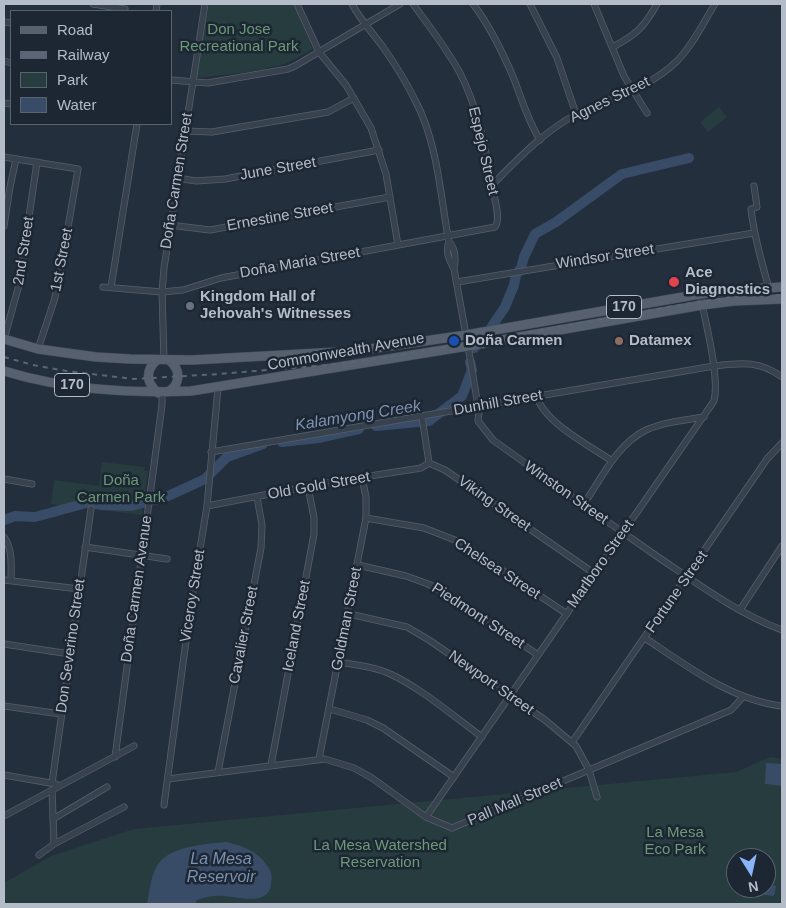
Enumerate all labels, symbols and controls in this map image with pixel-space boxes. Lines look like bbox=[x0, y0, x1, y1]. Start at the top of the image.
legend bbox=[10, 10, 172, 125]
text: Road bbox=[57, 21, 93, 38]
park label: Don Jose Recreational Park bbox=[179, 21, 299, 56]
text: Railway bbox=[57, 46, 110, 63]
text: Park bbox=[57, 71, 88, 88]
street label: Agnes Street bbox=[567, 73, 653, 127]
text: Water bbox=[57, 96, 96, 113]
street label: Espejo Street bbox=[464, 105, 502, 197]
street label: Doña Carmen Street bbox=[157, 112, 197, 250]
street label: June Street bbox=[239, 153, 317, 185]
street label: Ernestine Street bbox=[225, 199, 335, 235]
street label: 2nd Street bbox=[10, 215, 38, 287]
street label: 1st Street bbox=[47, 227, 77, 293]
street label: Windsor Street bbox=[555, 240, 655, 274]
street label: Doña Maria Street bbox=[239, 244, 361, 282]
place label: Ace Diagnostics bbox=[685, 264, 770, 299]
marker: Ace Diagnostics bbox=[667, 275, 681, 289]
place label: Kingdom Hall of Jehovah's Witnesses bbox=[200, 288, 351, 323]
road number: 170 bbox=[606, 296, 642, 318]
marker: Kingdom Hall of Jehovah's Witnesses bbox=[184, 300, 196, 312]
street label: Commonwealth Avenue bbox=[266, 329, 426, 375]
place label: Doña Carmen bbox=[465, 332, 563, 350]
place label: Datamex bbox=[629, 332, 692, 350]
marker: Doña Carmen bbox=[447, 334, 461, 348]
marker: Datamex bbox=[613, 335, 625, 347]
road number: 170 bbox=[54, 374, 90, 396]
street label: Dunhill Street bbox=[452, 386, 544, 420]
water label: Kalamyong Creek bbox=[294, 397, 422, 435]
street label: Winston Street bbox=[521, 457, 611, 529]
street label: Old Gold Street bbox=[267, 468, 371, 504]
park label: Doña Carmen Park bbox=[77, 472, 165, 507]
street label: Viking Street bbox=[454, 472, 534, 536]
street label: Doña Carmen Avenue bbox=[118, 514, 156, 664]
street label: Marlboro Street bbox=[564, 516, 638, 612]
street label: Chelsea Street bbox=[450, 534, 544, 604]
street label: Viceroy Street bbox=[177, 548, 209, 644]
street label: Fortune Street bbox=[642, 548, 712, 636]
street label: Goldman Street bbox=[328, 566, 366, 672]
street label: Don Severino Street bbox=[53, 578, 89, 714]
street label: Iceland Street bbox=[279, 579, 315, 673]
street label: Piedmont Street bbox=[428, 579, 528, 653]
street label: Cavalier Street bbox=[226, 585, 262, 685]
street label: Newport Street bbox=[445, 647, 537, 719]
street label: Pall Mall Street bbox=[465, 774, 565, 830]
park label: La Mesa Eco Park bbox=[645, 824, 705, 859]
park label: La Mesa Watershed Reservation bbox=[313, 837, 447, 872]
north arrow bbox=[726, 848, 776, 898]
water label: La Mesa Reservoir bbox=[187, 850, 255, 888]
text: N bbox=[747, 878, 760, 896]

